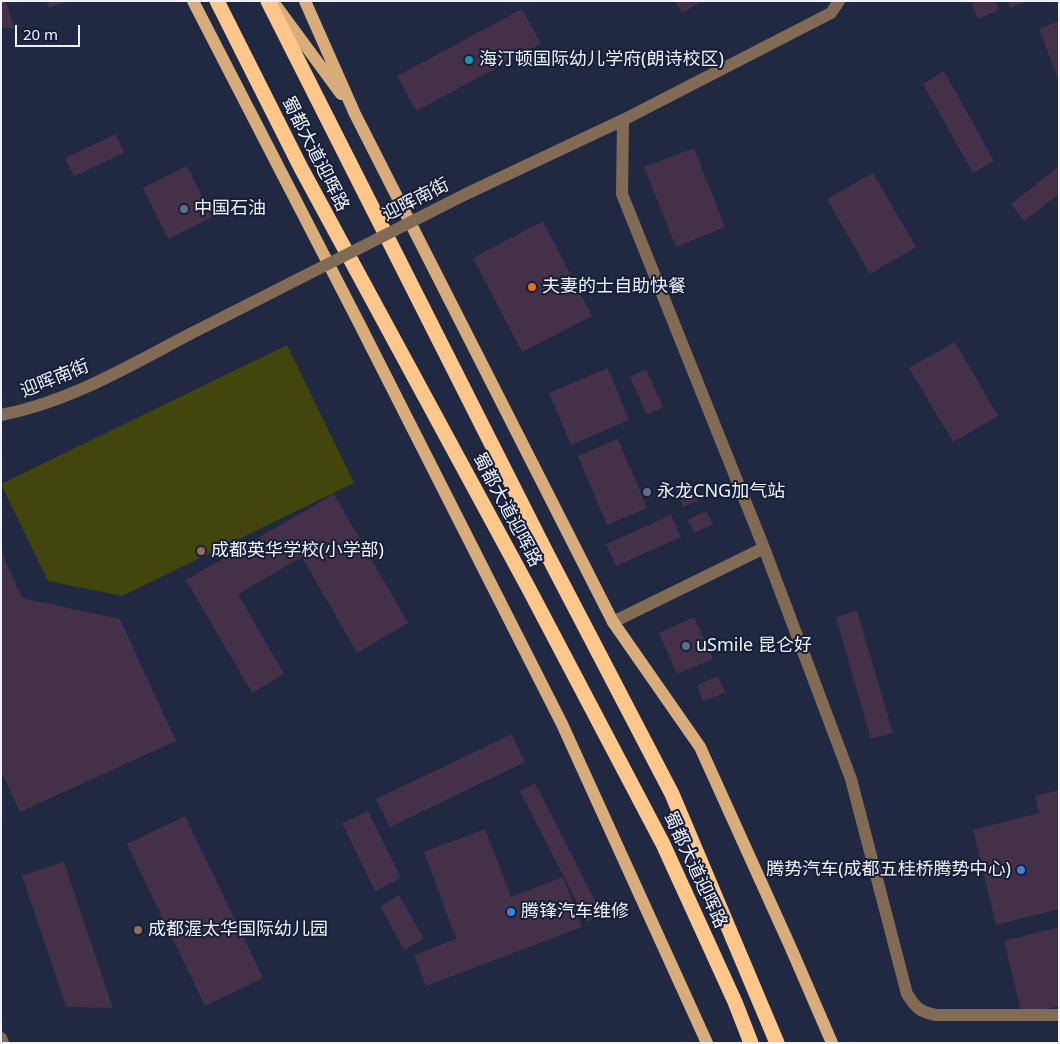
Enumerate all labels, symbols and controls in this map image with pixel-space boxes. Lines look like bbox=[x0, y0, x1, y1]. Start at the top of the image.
scale bar bbox=[18, 15, 82, 47]
text: 20 m bbox=[23, 24, 58, 44]
place label: 海汀顿国际幼儿学府(朗诗校区) bbox=[479, 49, 724, 71]
marker: 海汀顿国际幼儿学府(朗诗校区) bbox=[463, 54, 475, 66]
street label: 蜀都大道迎晖路 bbox=[277, 93, 353, 215]
street label: 迎晖南街 bbox=[379, 174, 453, 226]
place label: 中国石油 bbox=[194, 198, 266, 220]
marker: 中国石油 bbox=[178, 203, 190, 215]
place label: 夫妻的士自助快餐 bbox=[542, 276, 686, 298]
marker: 夫妻的士自助快餐 bbox=[526, 281, 538, 293]
street label: 迎晖南街 bbox=[18, 356, 92, 402]
street label: 蜀都大道迎晖路 bbox=[468, 449, 546, 571]
place label: 永龙CNG加气站 bbox=[657, 481, 785, 503]
marker: 永龙CNG加气站 bbox=[641, 486, 653, 498]
place label: 成都英华学校(小学部) bbox=[211, 540, 384, 562]
marker: 成都英华学校(小学部) bbox=[195, 545, 207, 557]
place label: uSmile 昆仑好 bbox=[696, 635, 812, 657]
marker: uSmile 昆仑好 bbox=[680, 640, 692, 652]
street label: 蜀都大道迎晖路 bbox=[659, 808, 731, 932]
place label: 腾势汽车(成都五桂桥腾势中心) bbox=[766, 859, 1011, 881]
marker: 腾势汽车(成都五桂桥腾势中心) bbox=[1015, 864, 1027, 876]
place label: 腾锋汽车维修 bbox=[521, 901, 629, 923]
marker: 腾锋汽车维修 bbox=[505, 906, 517, 918]
place label: 成都渥太华国际幼儿园 bbox=[148, 919, 328, 941]
marker: 成都渥太华国际幼儿园 bbox=[132, 924, 144, 936]

